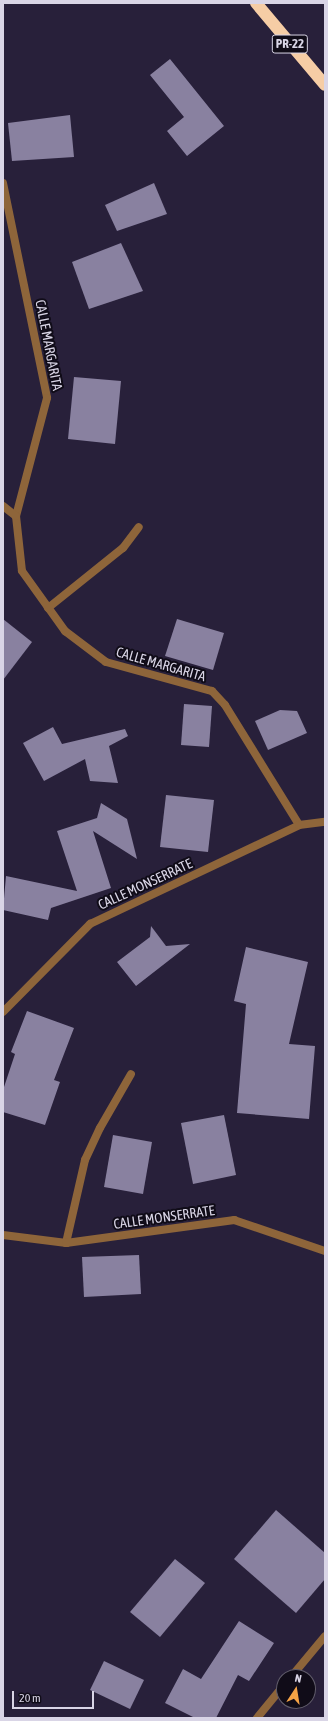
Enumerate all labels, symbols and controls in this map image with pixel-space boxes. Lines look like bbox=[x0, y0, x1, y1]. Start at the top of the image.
road number: PR-22 bbox=[271, 33, 309, 55]
street label: CALLE MARGARITA bbox=[32, 298, 66, 392]
street label: CALLE MARGARITA bbox=[114, 643, 208, 685]
street label: CALLE MONSERRATE bbox=[95, 855, 195, 913]
street label: CALLE MONSERRATE bbox=[112, 1202, 216, 1232]
north arrow bbox=[276, 1669, 316, 1709]
text: N bbox=[294, 1672, 303, 1685]
scale bar bbox=[14, 1683, 96, 1709]
text: 20 m bbox=[19, 1691, 41, 1705]

